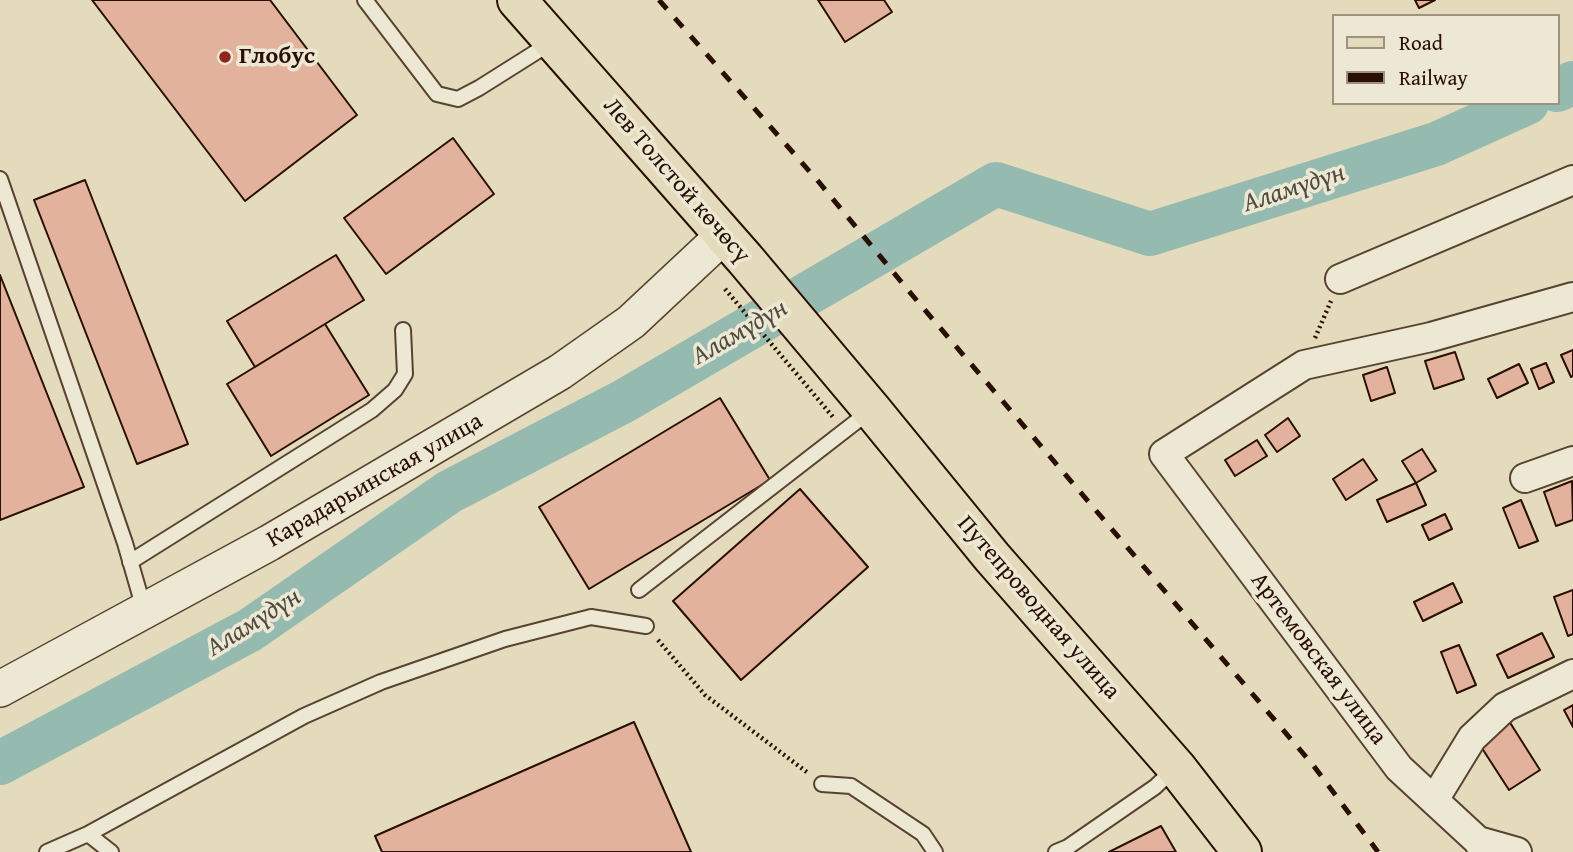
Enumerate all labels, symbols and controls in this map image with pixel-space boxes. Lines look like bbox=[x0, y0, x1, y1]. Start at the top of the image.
legend bbox=[1332, 14, 1559, 105]
text: Road bbox=[1399, 27, 1443, 58]
place label: Глобус bbox=[239, 43, 315, 71]
marker: Глобус bbox=[217, 49, 233, 65]
text: Railway bbox=[1399, 62, 1468, 93]
street label: Лев Толстой көчөсү bbox=[596, 92, 756, 270]
water label: Аламүдүн bbox=[1239, 158, 1349, 220]
water label: Аламүдүн bbox=[687, 293, 793, 373]
street label: Карадарьинская улица bbox=[262, 407, 488, 555]
street label: Путепроводная улица bbox=[950, 510, 1126, 706]
street label: Артемовская улица bbox=[1244, 567, 1392, 751]
water label: Аламүдүн bbox=[201, 582, 307, 664]

